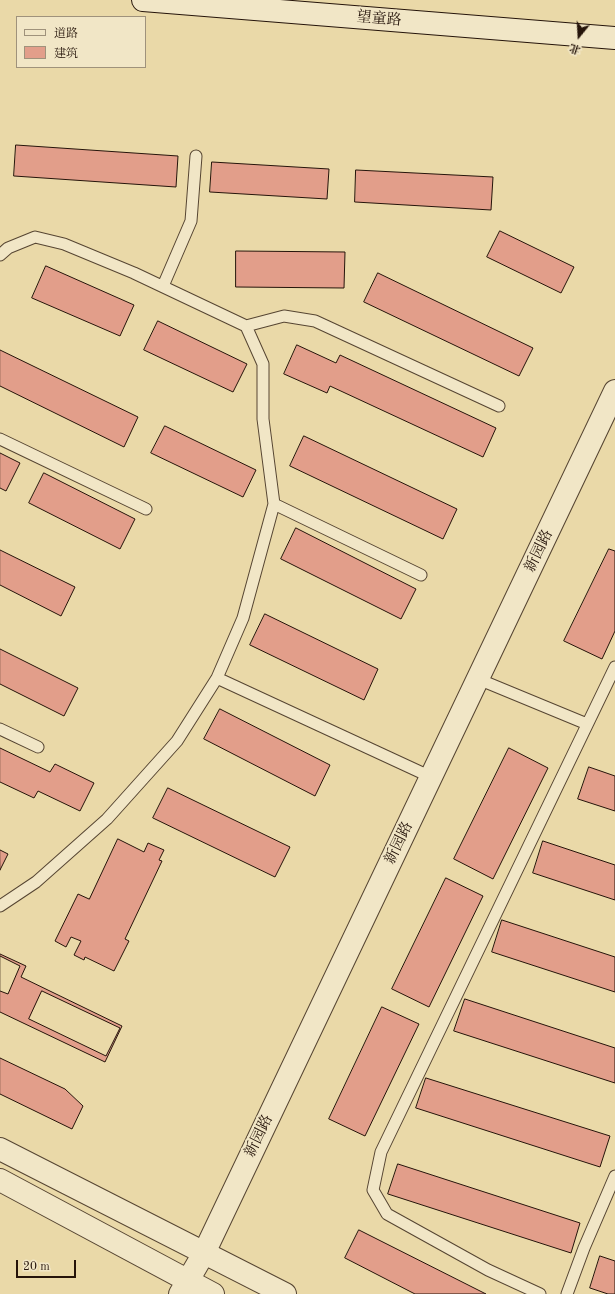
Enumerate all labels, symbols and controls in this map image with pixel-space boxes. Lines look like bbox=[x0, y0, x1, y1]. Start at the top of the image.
street label: 望童路 bbox=[356, 8, 402, 30]
legend bbox=[16, 16, 146, 68]
north arrow bbox=[559, 16, 599, 56]
text: 道路 bbox=[54, 28, 78, 40]
text: 北 bbox=[568, 41, 582, 55]
text: 建筑 bbox=[54, 48, 78, 60]
street label: 新园路 bbox=[521, 527, 557, 575]
street label: 新园路 bbox=[381, 819, 417, 867]
street label: 新园路 bbox=[241, 1112, 277, 1160]
scale bar bbox=[18, 1252, 78, 1278]
text: 20 m bbox=[23, 1261, 50, 1273]

